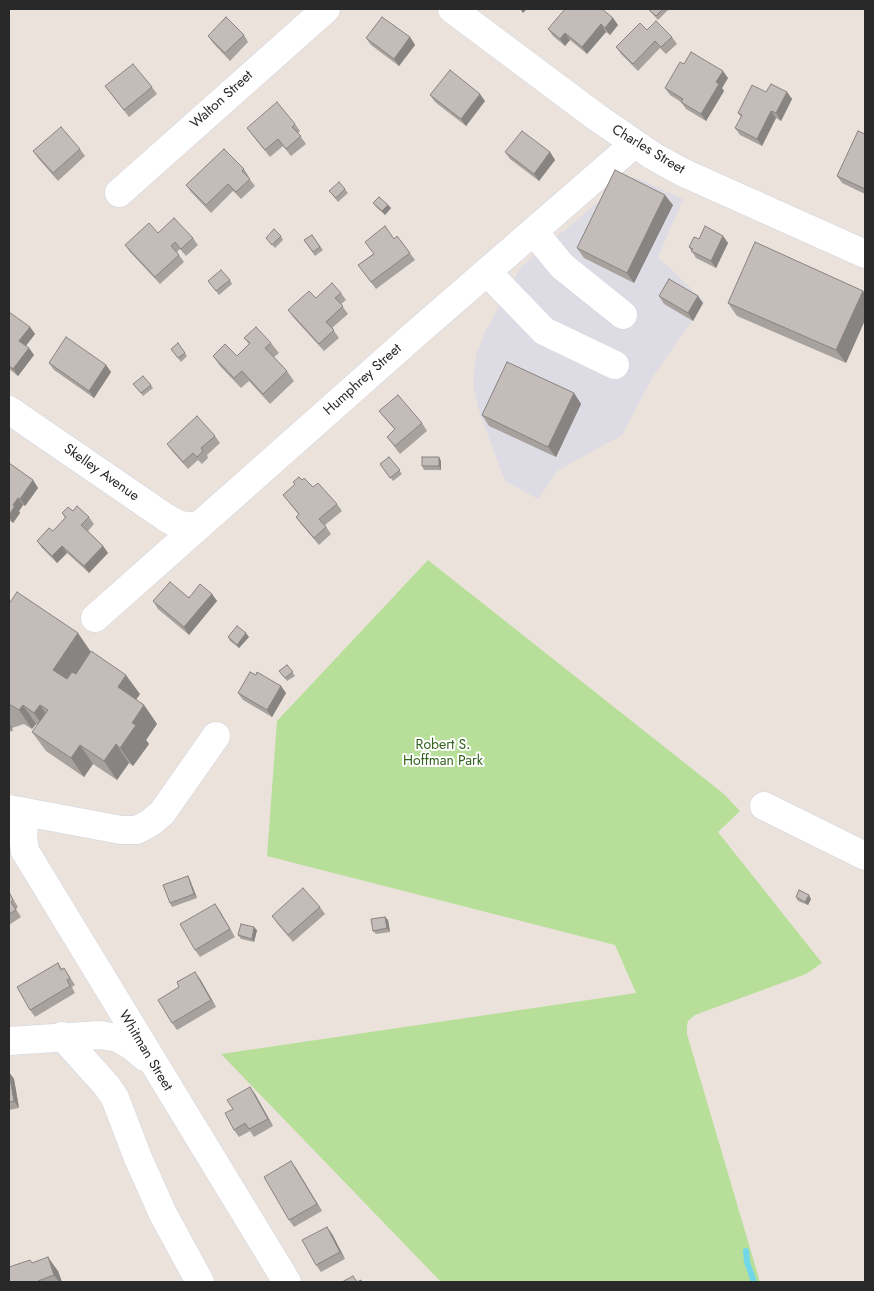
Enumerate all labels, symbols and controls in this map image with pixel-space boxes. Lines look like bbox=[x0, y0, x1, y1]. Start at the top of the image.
street label: Walton Street bbox=[187, 68, 257, 132]
street label: Charles Street bbox=[608, 122, 688, 178]
street label: Humphrey Street bbox=[321, 341, 405, 419]
street label: Skelley Avenue bbox=[60, 441, 142, 505]
park label: Robert S. Hoffman Park bbox=[403, 738, 483, 770]
street label: Whitman Street bbox=[114, 1008, 176, 1094]

